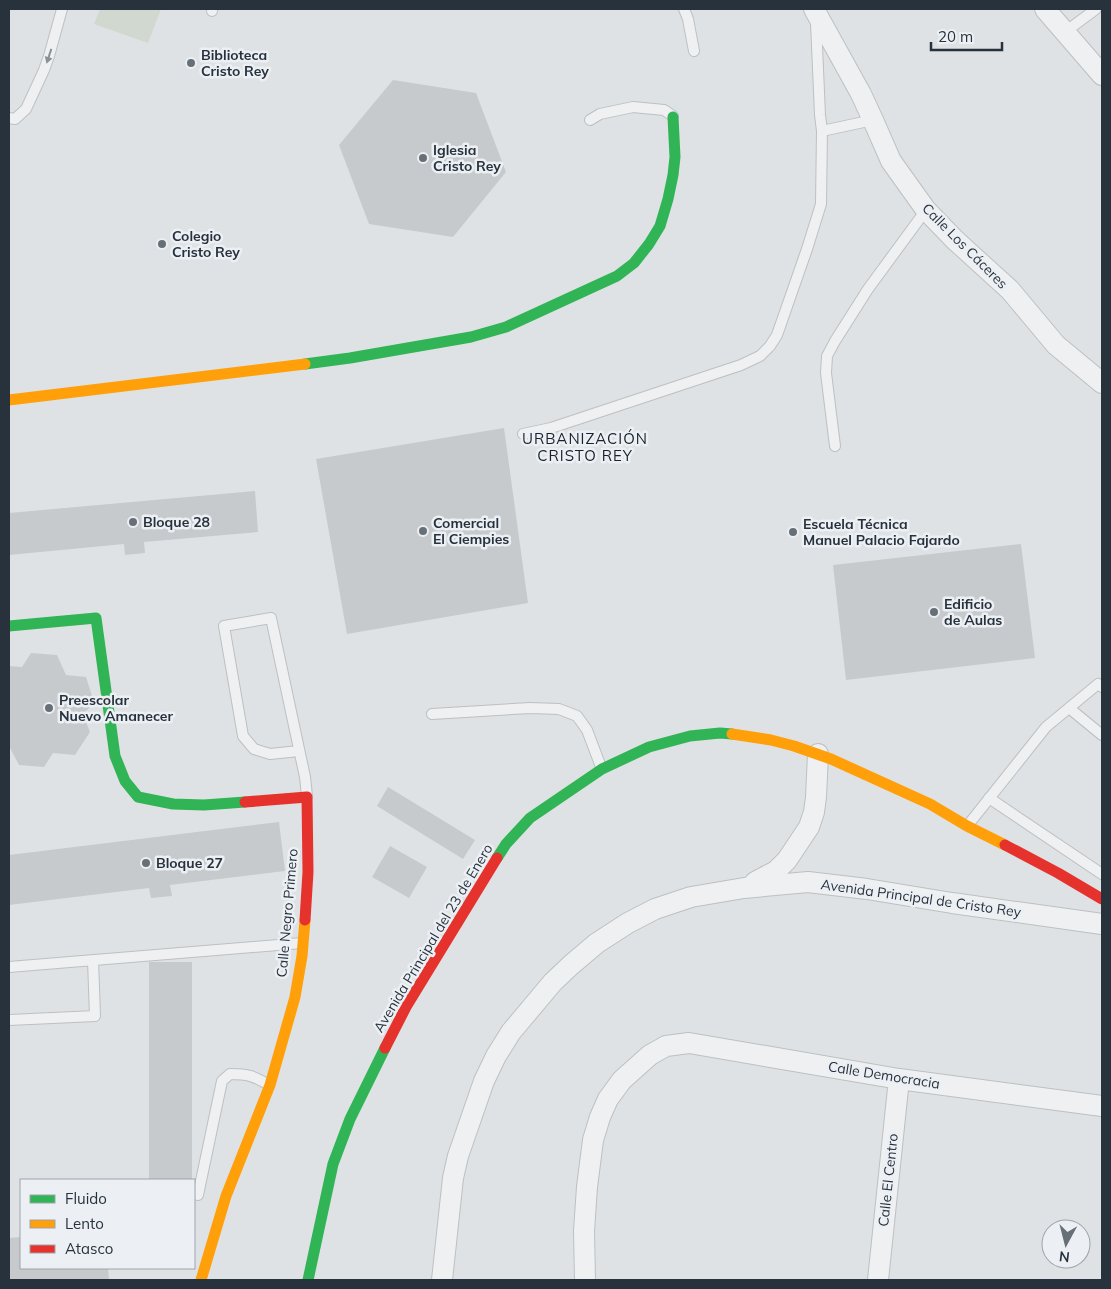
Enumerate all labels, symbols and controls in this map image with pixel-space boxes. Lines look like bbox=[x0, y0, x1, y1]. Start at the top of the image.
scale bar bbox=[931, 20, 1002, 52]
text: 20 m bbox=[938, 27, 973, 46]
place label: Biblioteca Cristo Rey bbox=[201, 46, 269, 80]
one-way arrow bbox=[44, 48, 52, 63]
marker: Biblioteca Cristo Rey bbox=[185, 57, 197, 69]
place label: Iglesia Cristo Rey bbox=[433, 141, 501, 175]
marker: Iglesia Cristo Rey bbox=[417, 152, 429, 164]
street label: Calle Los Cáceres bbox=[918, 199, 1012, 293]
place label: Colegio Cristo Rey bbox=[172, 227, 240, 261]
marker: Colegio Cristo Rey bbox=[156, 238, 168, 250]
district label: URBANIZACIÓN CRISTO REY bbox=[522, 429, 648, 465]
place label: Bloque 28 bbox=[143, 513, 210, 531]
place label: Comercial El Ciempies bbox=[433, 514, 509, 548]
place label: Escuela Técnica Manuel Palacio Fajardo bbox=[803, 515, 960, 549]
marker: Bloque 28 bbox=[127, 516, 139, 528]
marker: Comercial El Ciempies bbox=[417, 525, 429, 537]
marker: Escuela Técnica Manuel Palacio Fajardo bbox=[787, 526, 799, 538]
place label: Edificio de Aulas bbox=[944, 595, 1002, 629]
marker: Edificio de Aulas bbox=[928, 606, 940, 618]
place label: Preescolar Nuevo Amanecer bbox=[59, 691, 174, 725]
marker: Preescolar Nuevo Amanecer bbox=[43, 702, 55, 714]
street label: Avenida Principal del 23 de Enero bbox=[369, 841, 497, 1035]
street label: Calle Negro Primero bbox=[272, 848, 302, 978]
place label: Bloque 27 bbox=[156, 854, 223, 872]
marker: Bloque 27 bbox=[140, 857, 152, 869]
street label: Avenida Principal de Cristo Rey bbox=[820, 875, 1023, 921]
street label: Calle Democracia bbox=[827, 1057, 941, 1093]
street label: Calle El Centro bbox=[874, 1132, 902, 1228]
legend bbox=[20, 1179, 195, 1269]
text: Fluido bbox=[65, 1189, 107, 1208]
text: Lento bbox=[65, 1214, 104, 1233]
north arrow bbox=[1041, 1219, 1091, 1269]
text: Atasco bbox=[65, 1239, 113, 1258]
text: N bbox=[1058, 1247, 1071, 1266]

